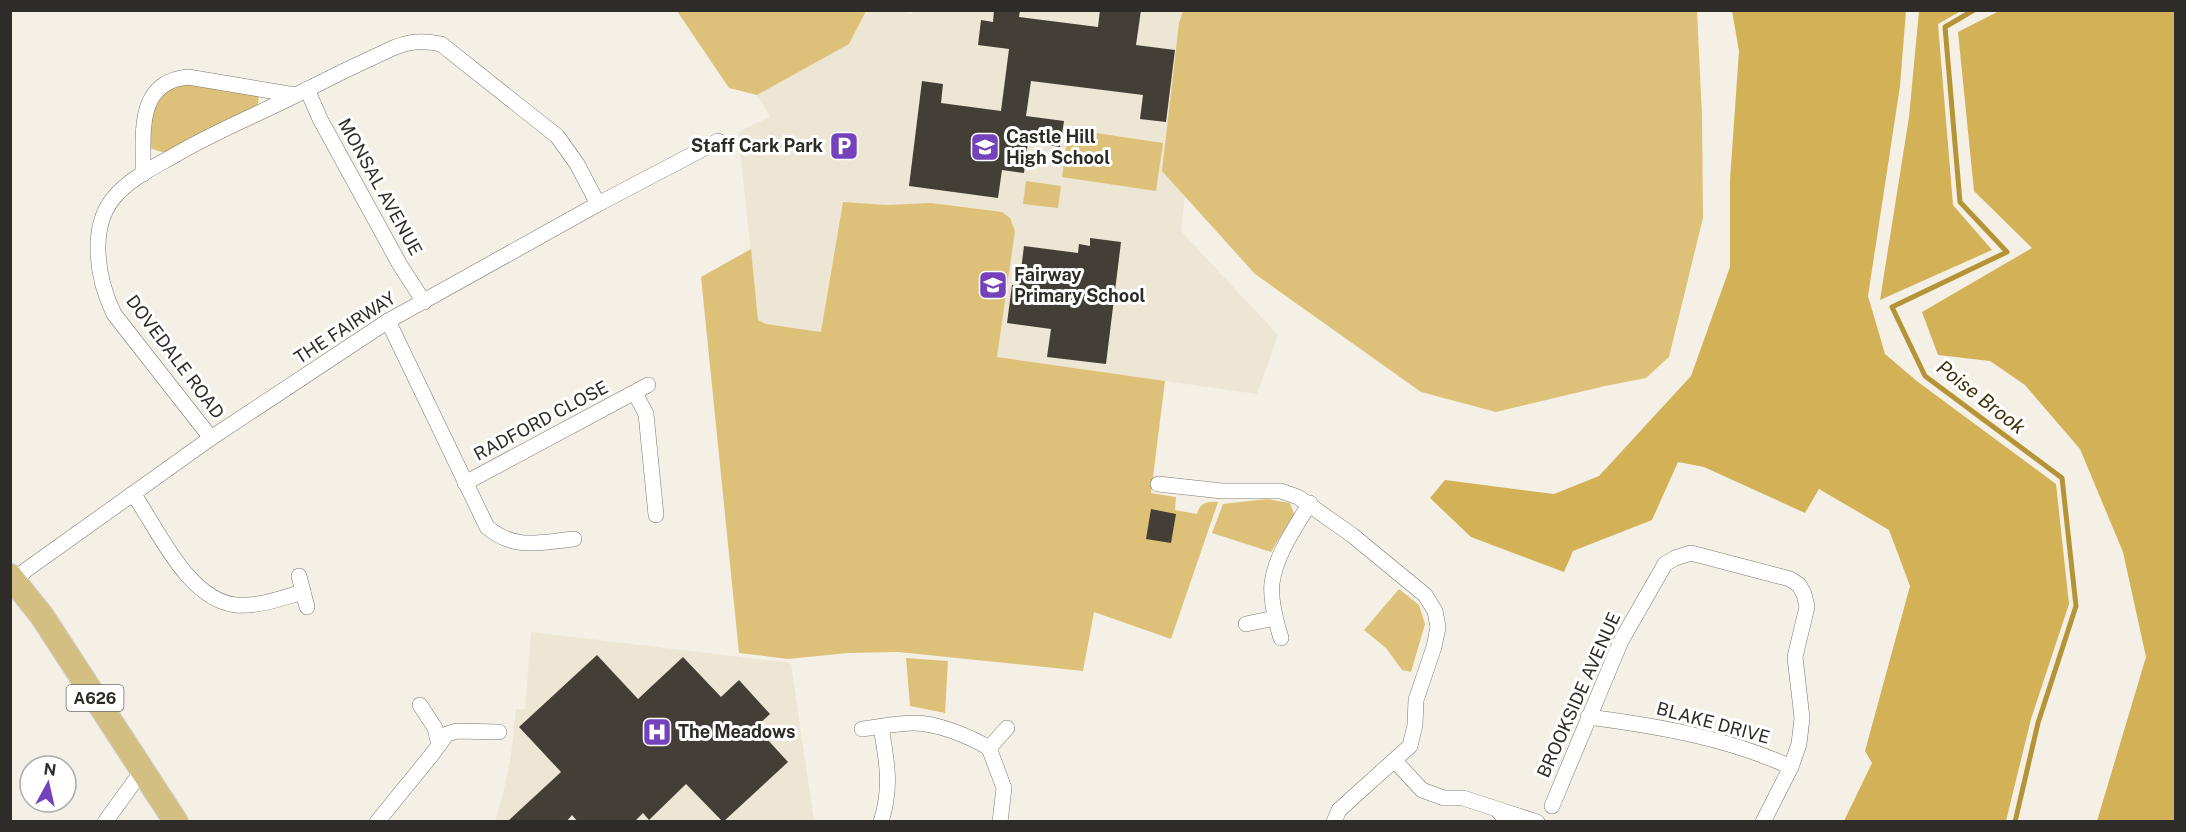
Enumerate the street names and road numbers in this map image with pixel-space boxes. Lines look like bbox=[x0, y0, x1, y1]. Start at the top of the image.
street label: MONSAL AVENUE bbox=[334, 115, 427, 259]
street label: THE FAIRWAY bbox=[290, 287, 399, 368]
street label: DOVEDALE ROAD bbox=[122, 291, 229, 423]
street label: RADFORD CLOSE bbox=[470, 376, 612, 465]
street label: BROOKSIDE AVENUE bbox=[1533, 609, 1624, 781]
road number: A626 bbox=[66, 685, 124, 711]
street label: BLAKE DRIVE bbox=[1654, 697, 1772, 748]

